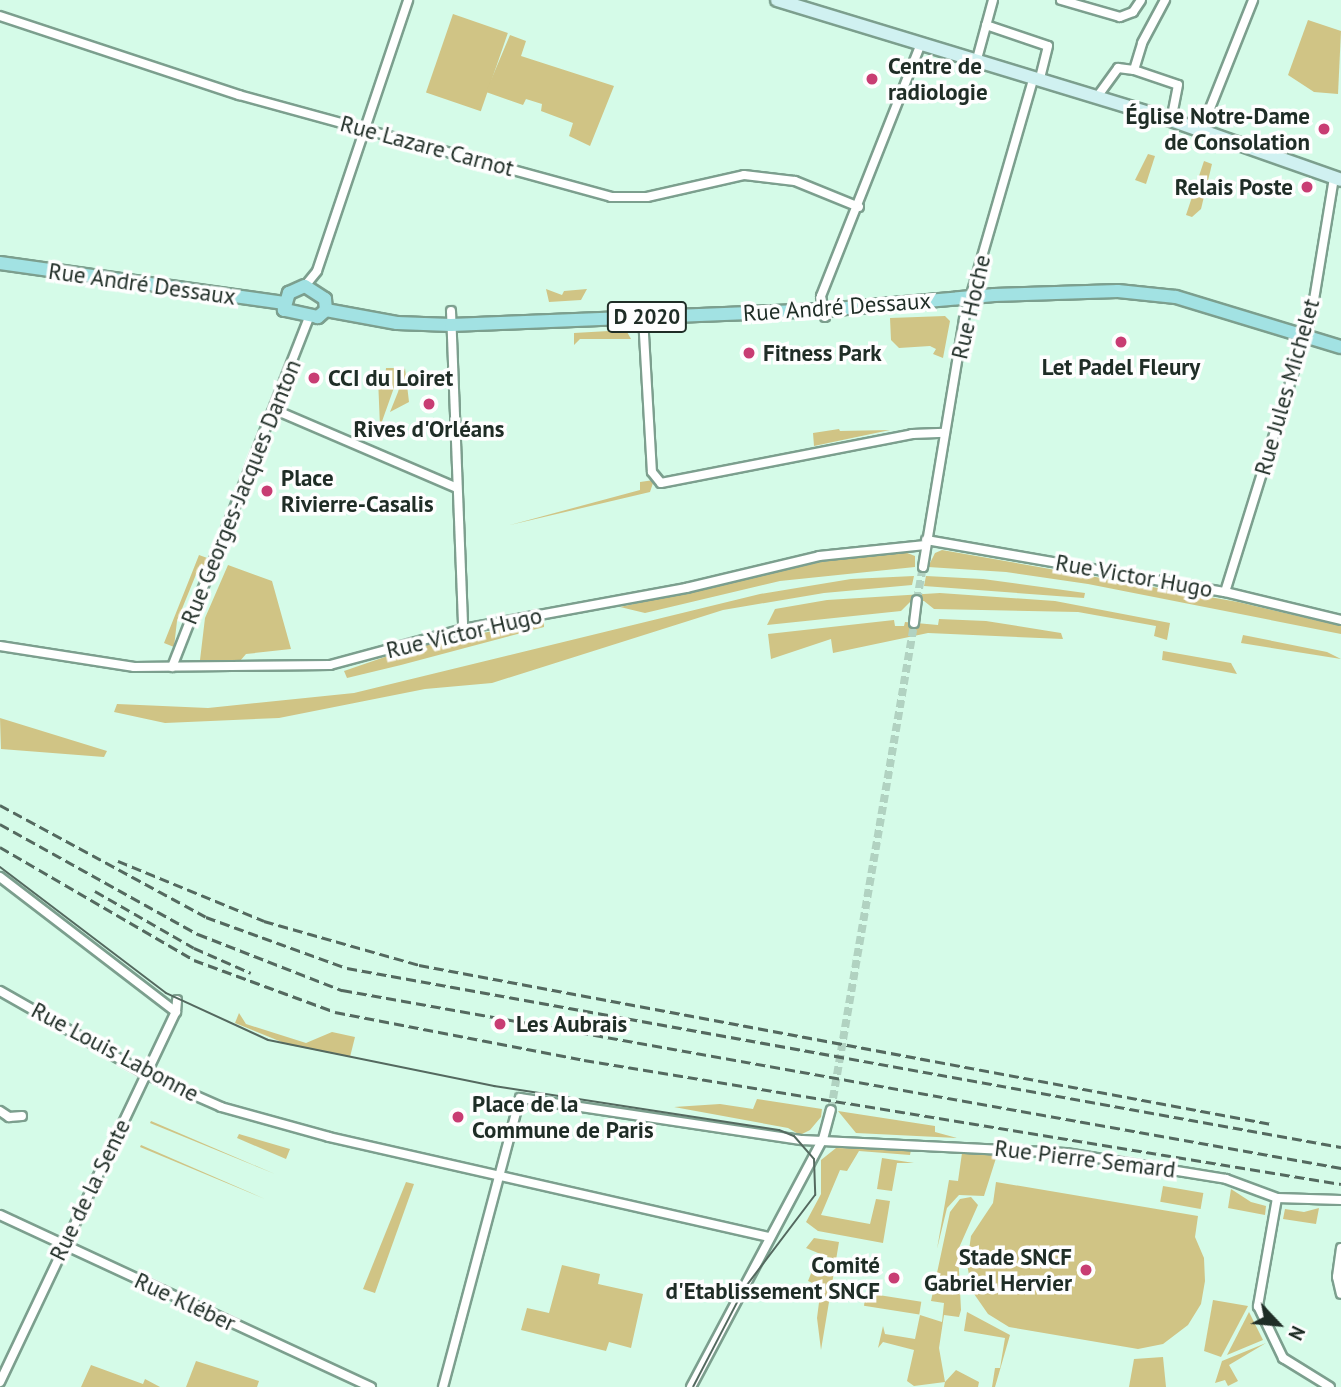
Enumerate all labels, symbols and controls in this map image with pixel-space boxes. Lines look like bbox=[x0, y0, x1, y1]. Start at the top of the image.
place label: Centre de radiologie bbox=[888, 52, 988, 106]
marker: Centre de radiologie bbox=[862, 69, 882, 89]
place label: Église Notre-Dame de Consolation bbox=[1125, 102, 1310, 156]
street label: Rue Lazare Carnot bbox=[337, 110, 517, 182]
marker: Église Notre-Dame de Consolation bbox=[1316, 121, 1332, 137]
place label: Relais Poste bbox=[1175, 173, 1293, 201]
marker: Relais Poste bbox=[1299, 179, 1315, 195]
street label: Rue Hoche bbox=[946, 252, 996, 362]
street label: Rue André Dessaux bbox=[46, 257, 238, 311]
street label: Rue André Dessaux bbox=[742, 287, 932, 327]
street label: Rue Jules Michelet bbox=[1249, 296, 1325, 478]
road number: D 2020 bbox=[605, 300, 689, 334]
marker: Let Padel Fleury bbox=[1113, 334, 1129, 350]
place label: Fitness Park bbox=[763, 339, 882, 367]
marker: Fitness Park bbox=[741, 345, 757, 361]
place label: Let Padel Fleury bbox=[1042, 353, 1200, 381]
street label: Rue Georges-Jacques Danton bbox=[175, 356, 307, 628]
place label: CCI du Loiret bbox=[328, 364, 453, 392]
marker: CCI du Loiret bbox=[306, 370, 322, 386]
marker: Rives d'Orléans bbox=[421, 396, 437, 412]
place label: Rives d'Orléans bbox=[354, 415, 504, 443]
place label: Place Rivierre-Casalis bbox=[281, 464, 434, 518]
marker: Place Rivierre-Casalis bbox=[259, 483, 275, 499]
street label: Rue Victor Hugo bbox=[1053, 549, 1215, 603]
street label: Rue Victor Hugo bbox=[383, 602, 545, 664]
street label: Rue Louis Labonne bbox=[27, 996, 203, 1108]
place label: Les Aubrais bbox=[516, 1010, 628, 1038]
marker: Les Aubrais bbox=[490, 1014, 510, 1034]
place label: Place de la Commune de Paris bbox=[472, 1090, 654, 1144]
marker: Place de la Commune de Paris bbox=[450, 1109, 466, 1125]
street label: Rue de la Sente bbox=[44, 1115, 136, 1265]
street label: Rue Pierre Semard bbox=[993, 1134, 1177, 1184]
place label: Stade SNCF Gabriel Hervier bbox=[924, 1243, 1072, 1297]
place label: Comité d'Etablissement SNCF bbox=[666, 1251, 880, 1305]
marker: Stade SNCF Gabriel Hervier bbox=[1078, 1262, 1094, 1278]
street label: Rue Kléber bbox=[130, 1267, 240, 1337]
marker: Comité d'Etablissement SNCF bbox=[886, 1270, 902, 1286]
north arrow bbox=[1243, 1289, 1313, 1359]
text: N bbox=[1283, 1322, 1310, 1344]

